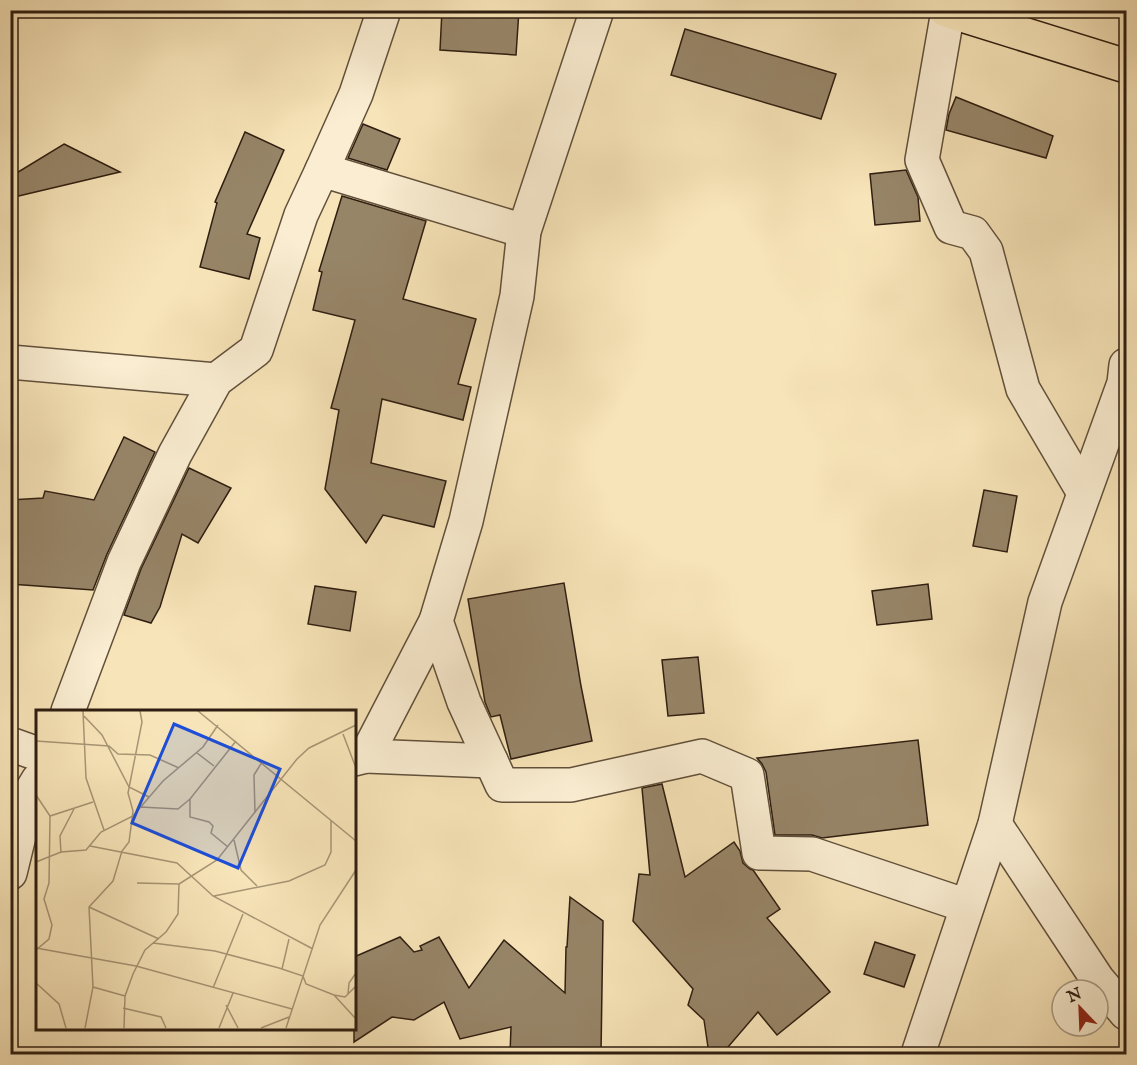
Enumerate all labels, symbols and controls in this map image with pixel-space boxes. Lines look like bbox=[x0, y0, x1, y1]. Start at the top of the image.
inset map bbox=[36, 710, 356, 1029]
north arrow bbox=[1050, 978, 1110, 1038]
text: N bbox=[1064, 984, 1085, 1008]

